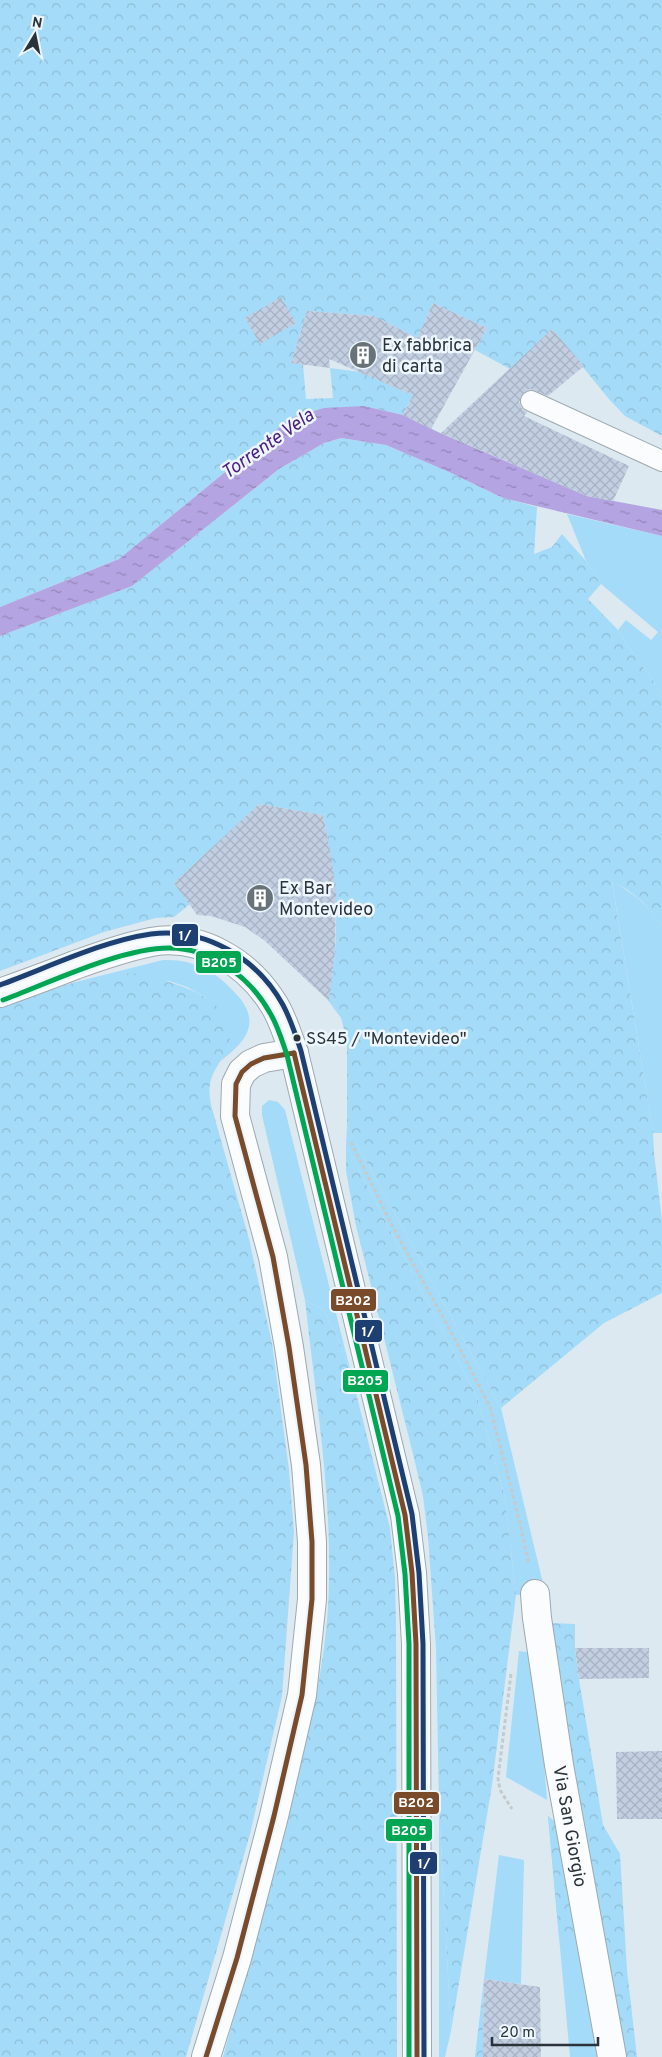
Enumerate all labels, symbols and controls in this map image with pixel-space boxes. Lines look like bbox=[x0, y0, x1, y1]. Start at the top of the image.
north arrow bbox=[10, 10, 60, 60]
text: N bbox=[31, 14, 43, 33]
place label: Ex fabbrica di carta bbox=[382, 335, 472, 379]
building icon: Ex fabbrica di carta bbox=[348, 340, 378, 370]
water label: Torrente Vela bbox=[217, 404, 319, 485]
place label: Ex Bar Montevideo bbox=[279, 878, 373, 922]
building icon: Ex Bar Montevideo bbox=[245, 883, 275, 913]
line badge: 1/ bbox=[171, 923, 199, 947]
text: 1/ bbox=[179, 928, 192, 945]
line badge: B205 bbox=[195, 950, 242, 974]
text: B205 bbox=[201, 955, 237, 972]
place label: SS45 / "Montevideo" bbox=[306, 1029, 467, 1051]
marker: SS45 / "Montevideo" bbox=[292, 1033, 302, 1043]
line badge: B202 bbox=[330, 1288, 377, 1312]
text: B202 bbox=[335, 1293, 371, 1310]
line badge: 1/ bbox=[354, 1319, 383, 1343]
text: 1/ bbox=[362, 1324, 375, 1341]
line badge: B205 bbox=[342, 1369, 389, 1393]
text: B205 bbox=[347, 1373, 383, 1390]
street label: Via San Giorgio bbox=[546, 1764, 591, 1889]
line badge: B202 bbox=[393, 1791, 440, 1815]
text: B202 bbox=[398, 1795, 434, 1812]
line badge: B205 bbox=[385, 1818, 433, 1842]
text: B205 bbox=[391, 1823, 427, 1840]
line badge: 1/ bbox=[409, 1851, 438, 1875]
text: 1/ bbox=[418, 1856, 431, 1873]
scale bar bbox=[492, 2014, 598, 2046]
text: 20 m bbox=[500, 2024, 535, 2043]

